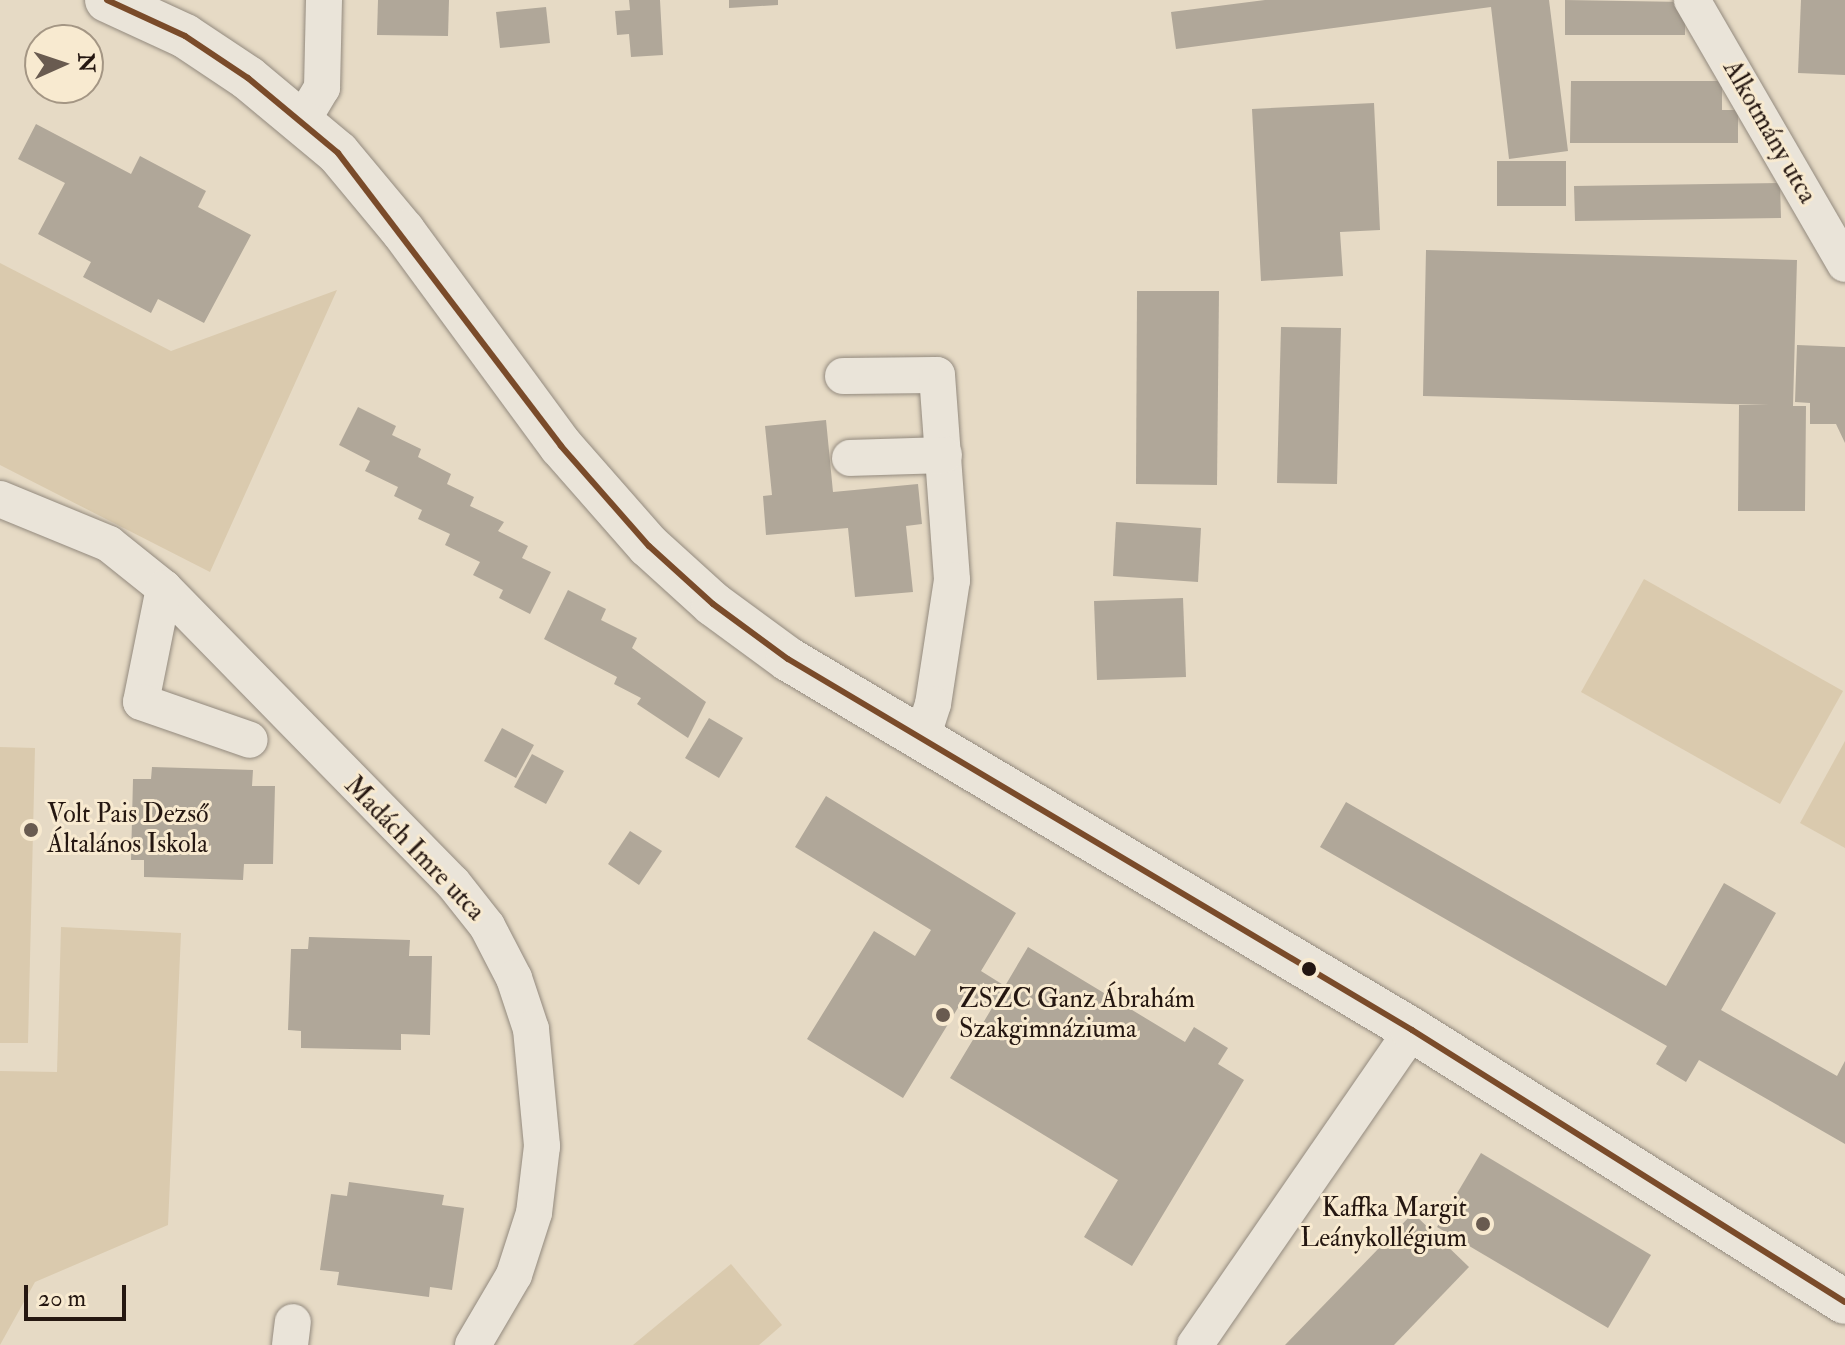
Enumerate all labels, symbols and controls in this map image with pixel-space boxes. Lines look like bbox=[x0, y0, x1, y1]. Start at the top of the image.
north arrow bbox=[24, 24, 104, 104]
text: N bbox=[71, 52, 100, 73]
street label: Alkotmány utca bbox=[1716, 55, 1822, 209]
street label: Madách Imre utca bbox=[337, 770, 491, 928]
place label: Volt Pais Dezső Általános Iskola bbox=[47, 799, 209, 860]
marker: Volt Pais Dezső Általános Iskola bbox=[22, 821, 40, 839]
unlabelled marker bbox=[1301, 961, 1317, 977]
place label: ZSZC Ganz Ábrahám Szakgimnáziuma bbox=[959, 984, 1195, 1046]
marker: ZSZC Ganz Ábrahám Szakgimnáziuma bbox=[934, 1006, 952, 1024]
place label: Kaffka Margit Leánykollégium bbox=[1300, 1193, 1467, 1254]
marker: Kaffka Margit Leánykollégium bbox=[1474, 1215, 1492, 1233]
scale bar bbox=[28, 1269, 130, 1319]
text: 20 m bbox=[38, 1283, 86, 1314]

